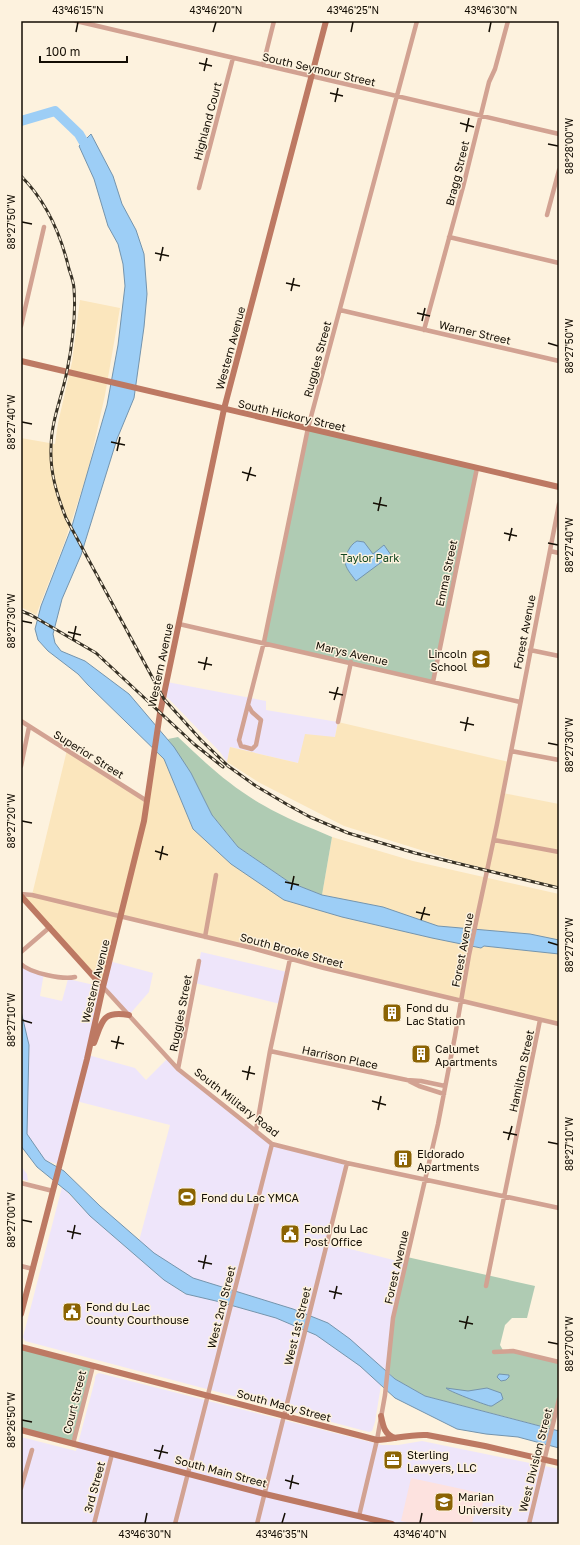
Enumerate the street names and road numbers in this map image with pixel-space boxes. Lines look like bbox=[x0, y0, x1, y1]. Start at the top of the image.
street label: South Seymour Street bbox=[261, 50, 377, 88]
street label: Highland Court bbox=[190, 80, 224, 162]
street label: Bragg Street bbox=[443, 139, 471, 207]
street label: Western Avenue bbox=[213, 305, 247, 391]
street label: Warner Street bbox=[438, 317, 512, 347]
street label: Ruggles Street bbox=[301, 319, 333, 399]
street label: South Hickory Street bbox=[237, 396, 347, 434]
street label: Emma Street bbox=[433, 539, 459, 607]
street label: Forest Avenue bbox=[510, 594, 538, 670]
street label: Western Avenue bbox=[145, 622, 175, 708]
street label: Marys Avenue bbox=[315, 638, 389, 668]
street label: Superior Street bbox=[52, 727, 126, 781]
street label: Forest Avenue bbox=[448, 912, 476, 988]
street label: South Brooke Street bbox=[239, 930, 345, 970]
street label: Western Avenue bbox=[78, 938, 112, 1024]
street label: Ruggles Street bbox=[166, 973, 194, 1053]
street label: Hamilton Street bbox=[506, 1029, 536, 1113]
street label: Harrison Place bbox=[301, 1043, 379, 1071]
street label: South Military Road bbox=[192, 1065, 282, 1139]
street label: Forest Avenue bbox=[381, 1229, 411, 1305]
street label: West 2nd Street bbox=[204, 1264, 238, 1350]
street label: West 1st Street bbox=[281, 1285, 313, 1367]
street label: Court Street bbox=[60, 1369, 88, 1435]
street label: South Macy Street bbox=[235, 1386, 333, 1424]
street label: West Division Street bbox=[516, 1407, 554, 1513]
street label: South Main Street bbox=[173, 1452, 269, 1490]
street label: 3rd Street bbox=[81, 1460, 107, 1514]

